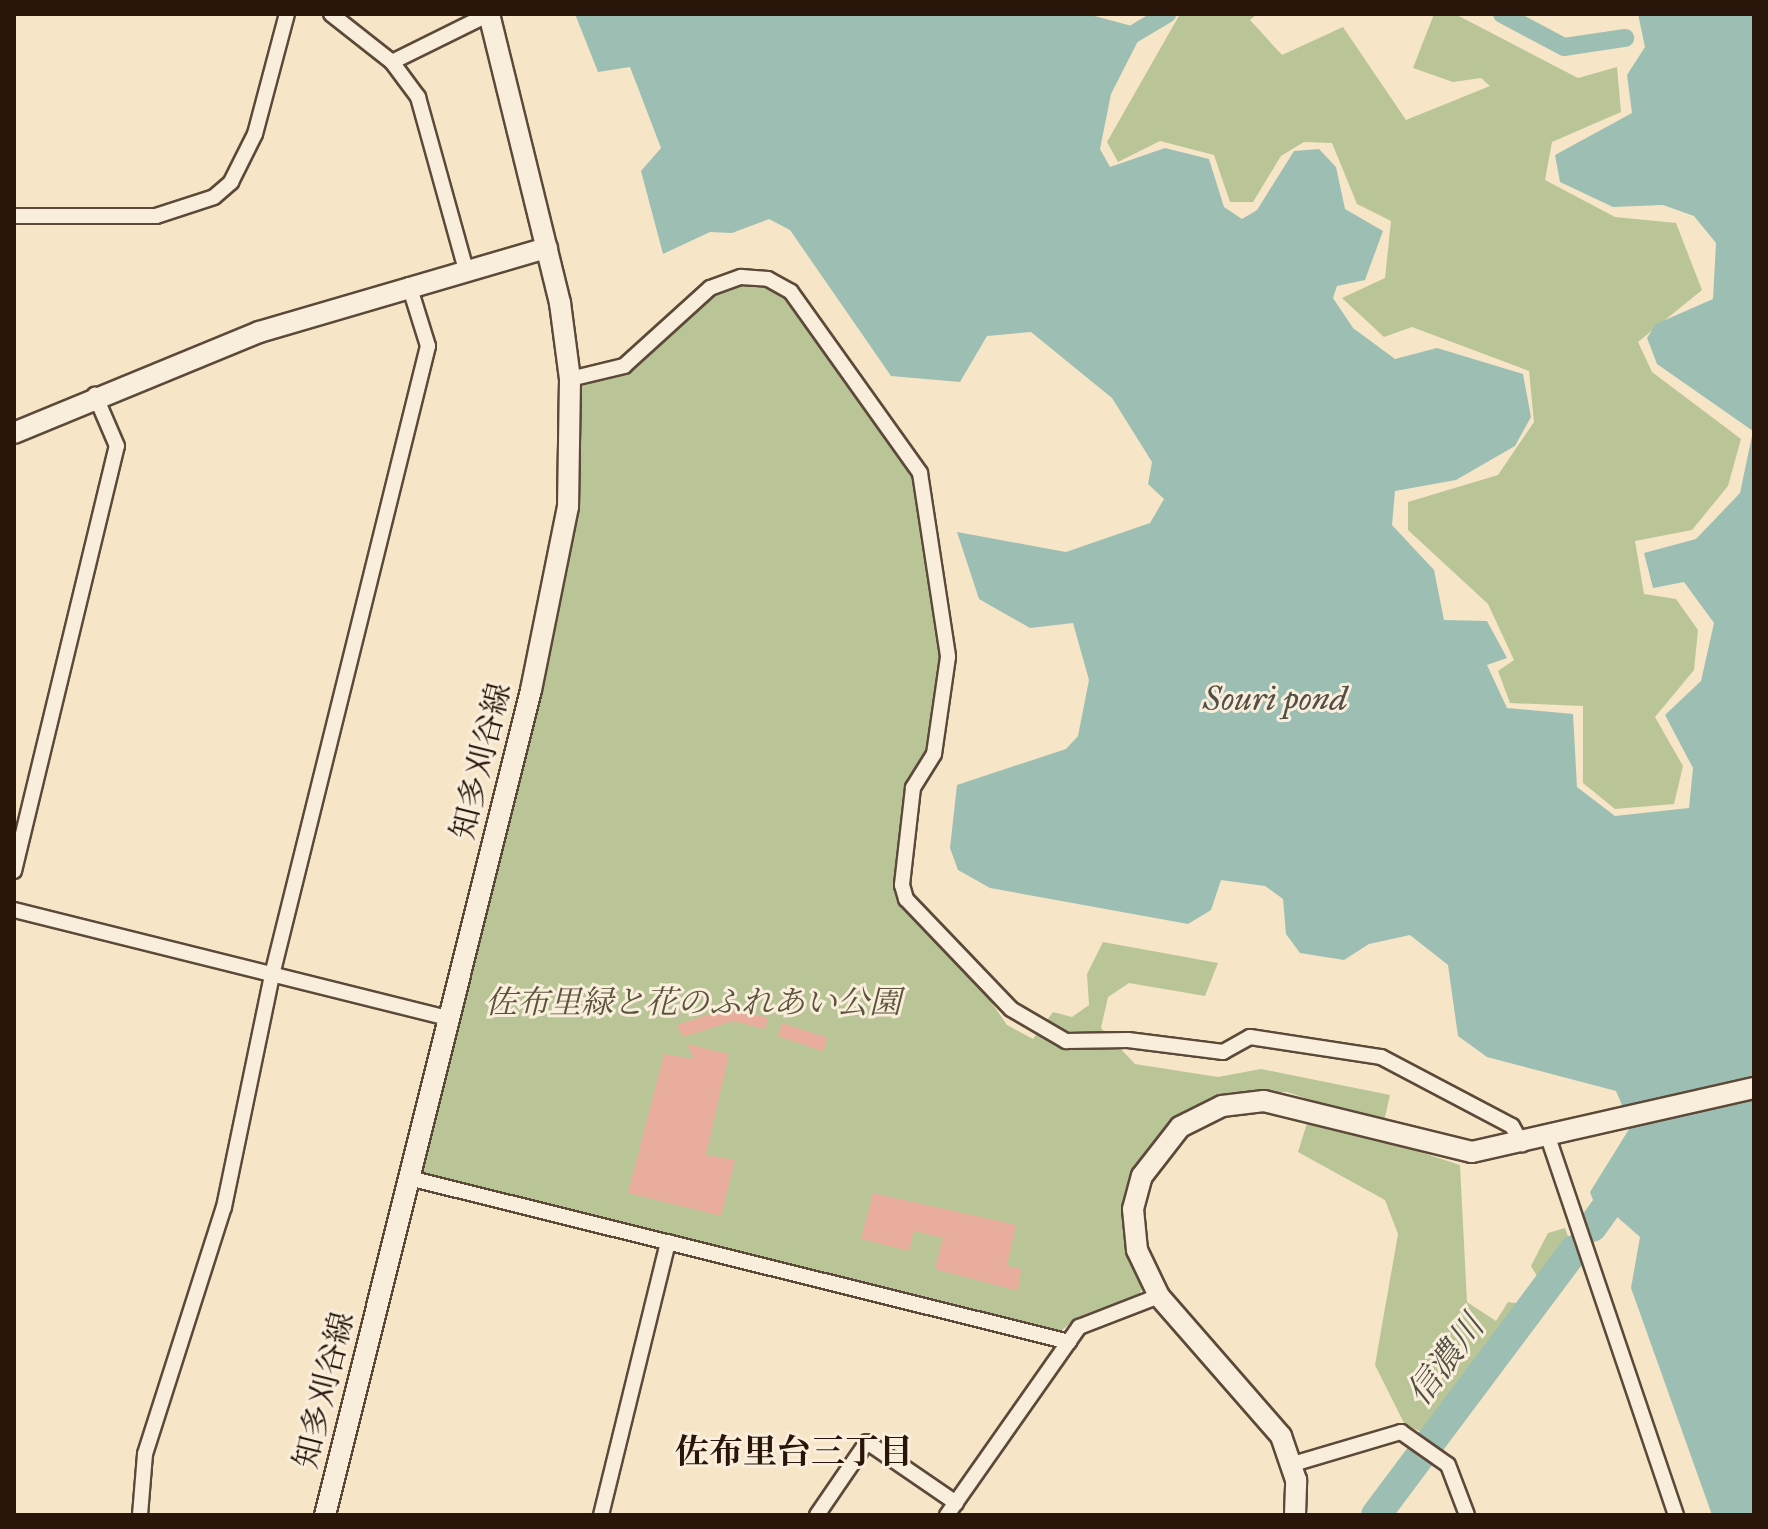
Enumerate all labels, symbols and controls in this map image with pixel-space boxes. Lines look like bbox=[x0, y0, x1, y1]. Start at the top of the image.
street label: 知多刈谷線 bbox=[444, 679, 520, 843]
water label: Souri pond bbox=[1203, 679, 1347, 719]
park label: 佐布里緑と花のふれあい公園 bbox=[485, 984, 901, 1022]
water label: 信濃川 bbox=[1398, 1307, 1492, 1413]
street label: 知多刈谷線 bbox=[287, 1308, 363, 1472]
district label: 佐布里台三丁目 bbox=[675, 1432, 913, 1472]

